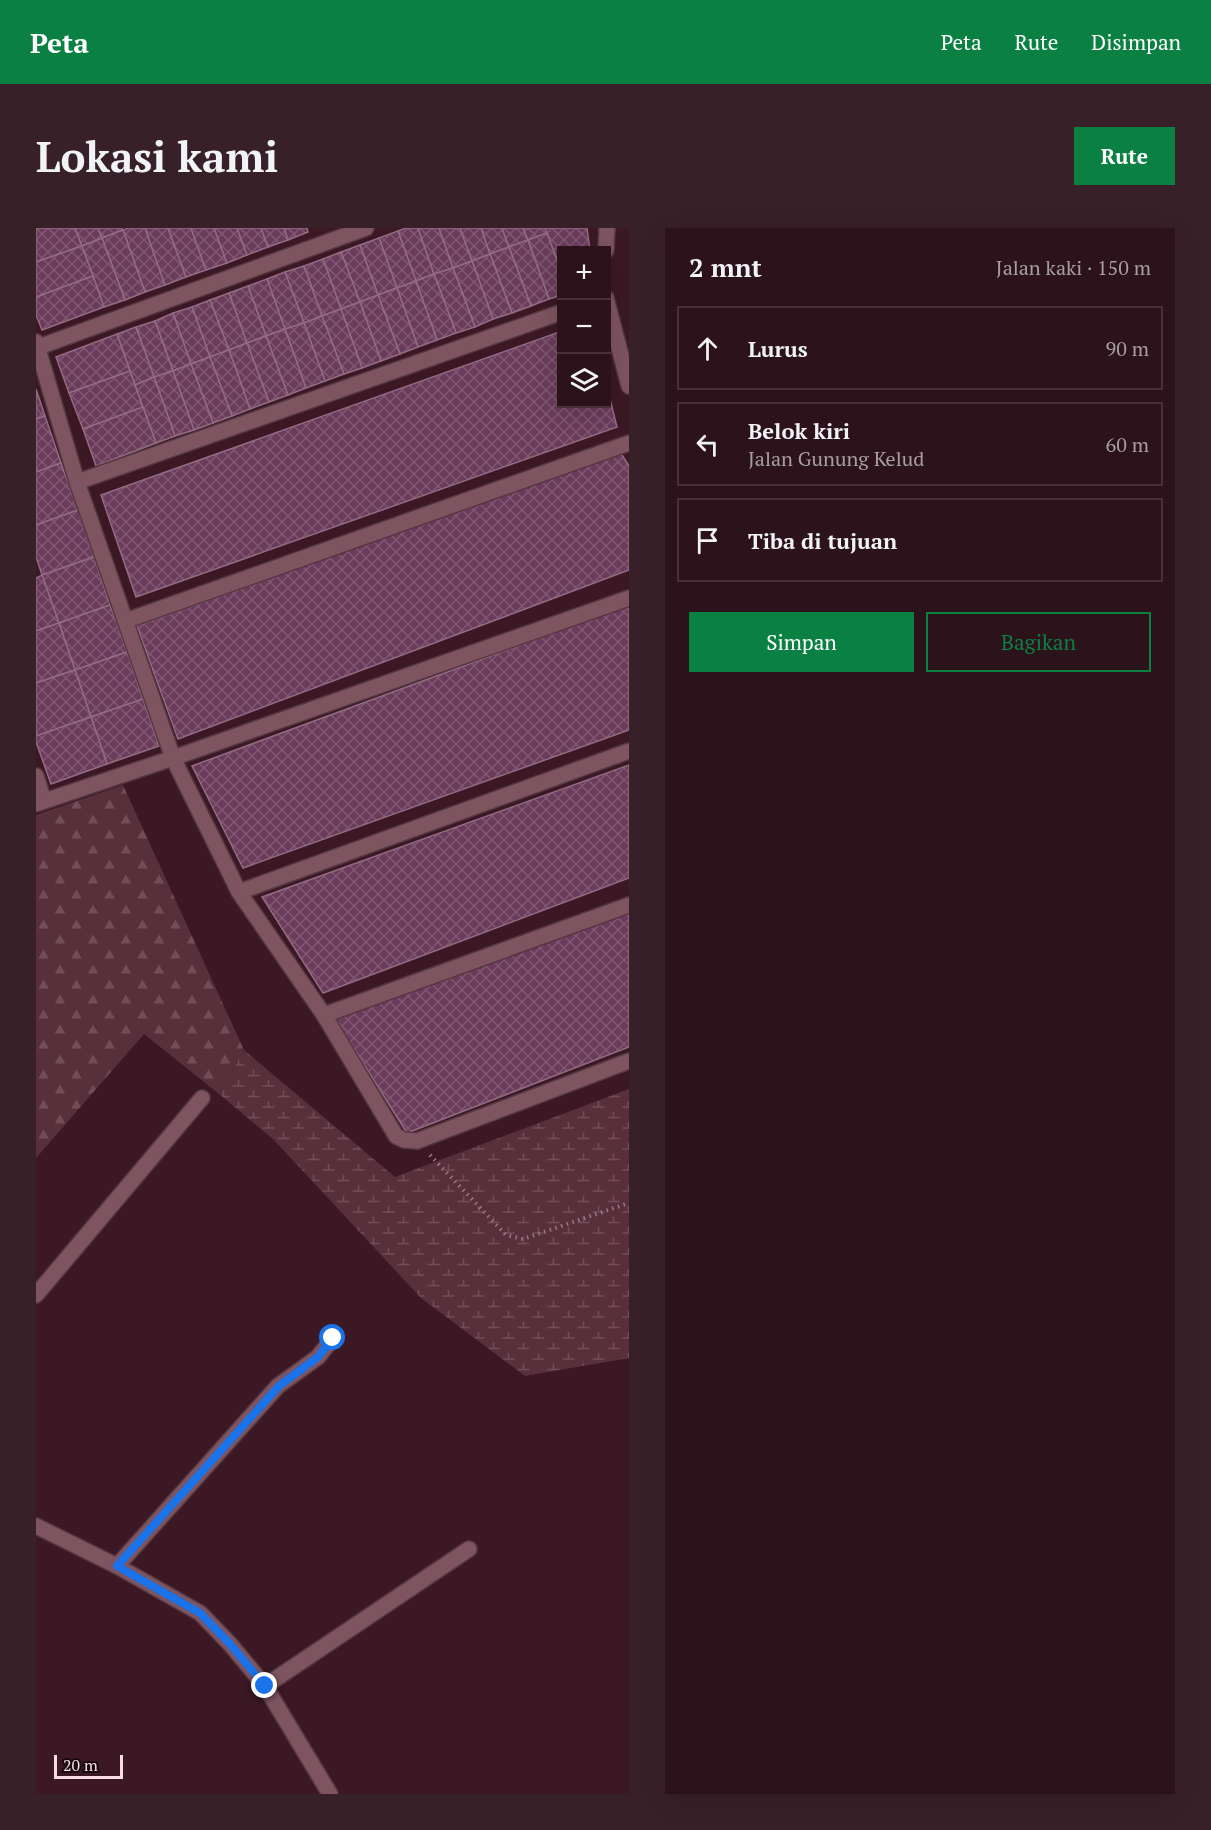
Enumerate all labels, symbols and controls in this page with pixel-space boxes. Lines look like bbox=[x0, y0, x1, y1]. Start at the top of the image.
text: Peta bbox=[30, 24, 89, 61]
text: Peta bbox=[941, 28, 982, 56]
text: Rute bbox=[1015, 28, 1058, 56]
text: Disimpan bbox=[1091, 28, 1181, 56]
button: Rute bbox=[1074, 127, 1175, 185]
text: Lokasi kami bbox=[36, 128, 278, 184]
map controls bbox=[557, 246, 611, 408]
button: + bbox=[557, 246, 611, 300]
text: 2 mnt bbox=[689, 250, 762, 284]
text: Jalan kaki · 150 m bbox=[996, 254, 1151, 281]
button: − bbox=[557, 300, 611, 354]
icon: ahead bbox=[691, 332, 724, 365]
text: Lurus bbox=[748, 334, 808, 363]
text: 90 m bbox=[1106, 335, 1149, 362]
button: layers bbox=[557, 354, 611, 408]
text: Belok kiri bbox=[748, 416, 850, 445]
icon: left bbox=[691, 428, 724, 461]
text: 60 m bbox=[1106, 431, 1149, 458]
text: Jalan Gunung Kelud bbox=[748, 445, 924, 472]
icon: arrive bbox=[691, 524, 724, 557]
text: Tiba di tujuan bbox=[748, 526, 897, 555]
button: Simpan bbox=[689, 612, 914, 672]
button: Bagikan bbox=[926, 612, 1151, 672]
route start bbox=[319, 1324, 345, 1350]
route end bbox=[251, 1672, 277, 1698]
scale bar bbox=[54, 1752, 123, 1780]
text: 20 m bbox=[63, 1754, 98, 1776]

